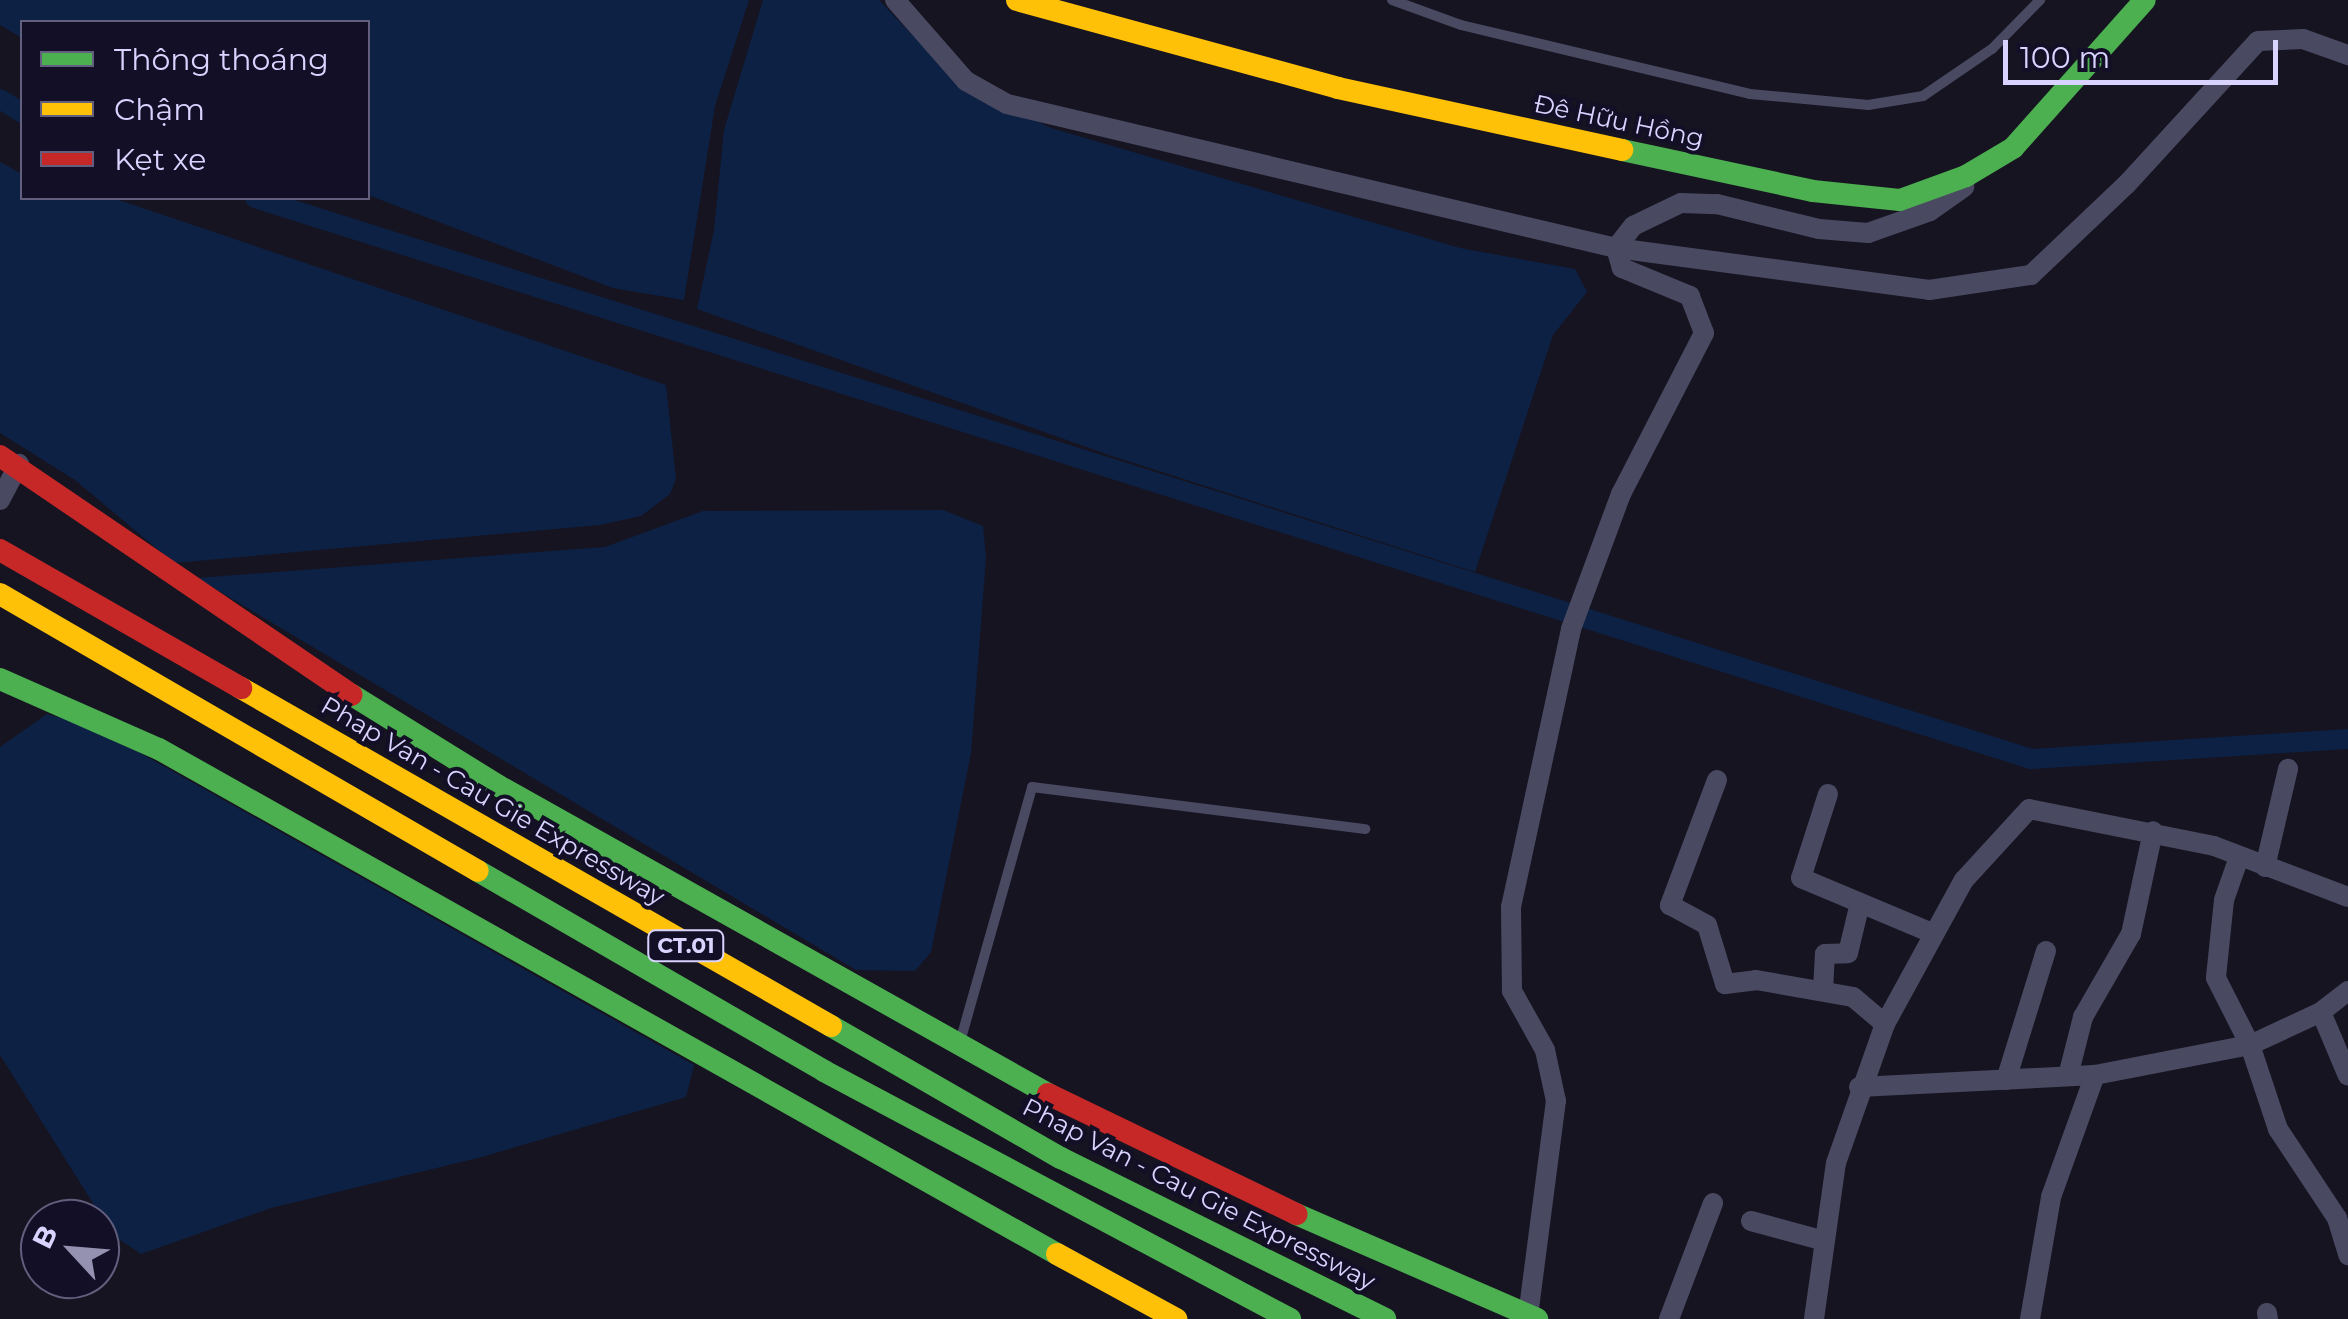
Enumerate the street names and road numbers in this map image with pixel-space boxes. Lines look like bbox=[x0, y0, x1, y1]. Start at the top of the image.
street label: Đê Hữu Hồng bbox=[1531, 88, 1707, 154]
street label: Phap Van - Cau Gie Expressway bbox=[316, 690, 670, 912]
road number: CT.01 bbox=[646, 929, 726, 963]
street label: Phap Van - Cau Gie Expressway bbox=[1018, 1092, 1380, 1296]

